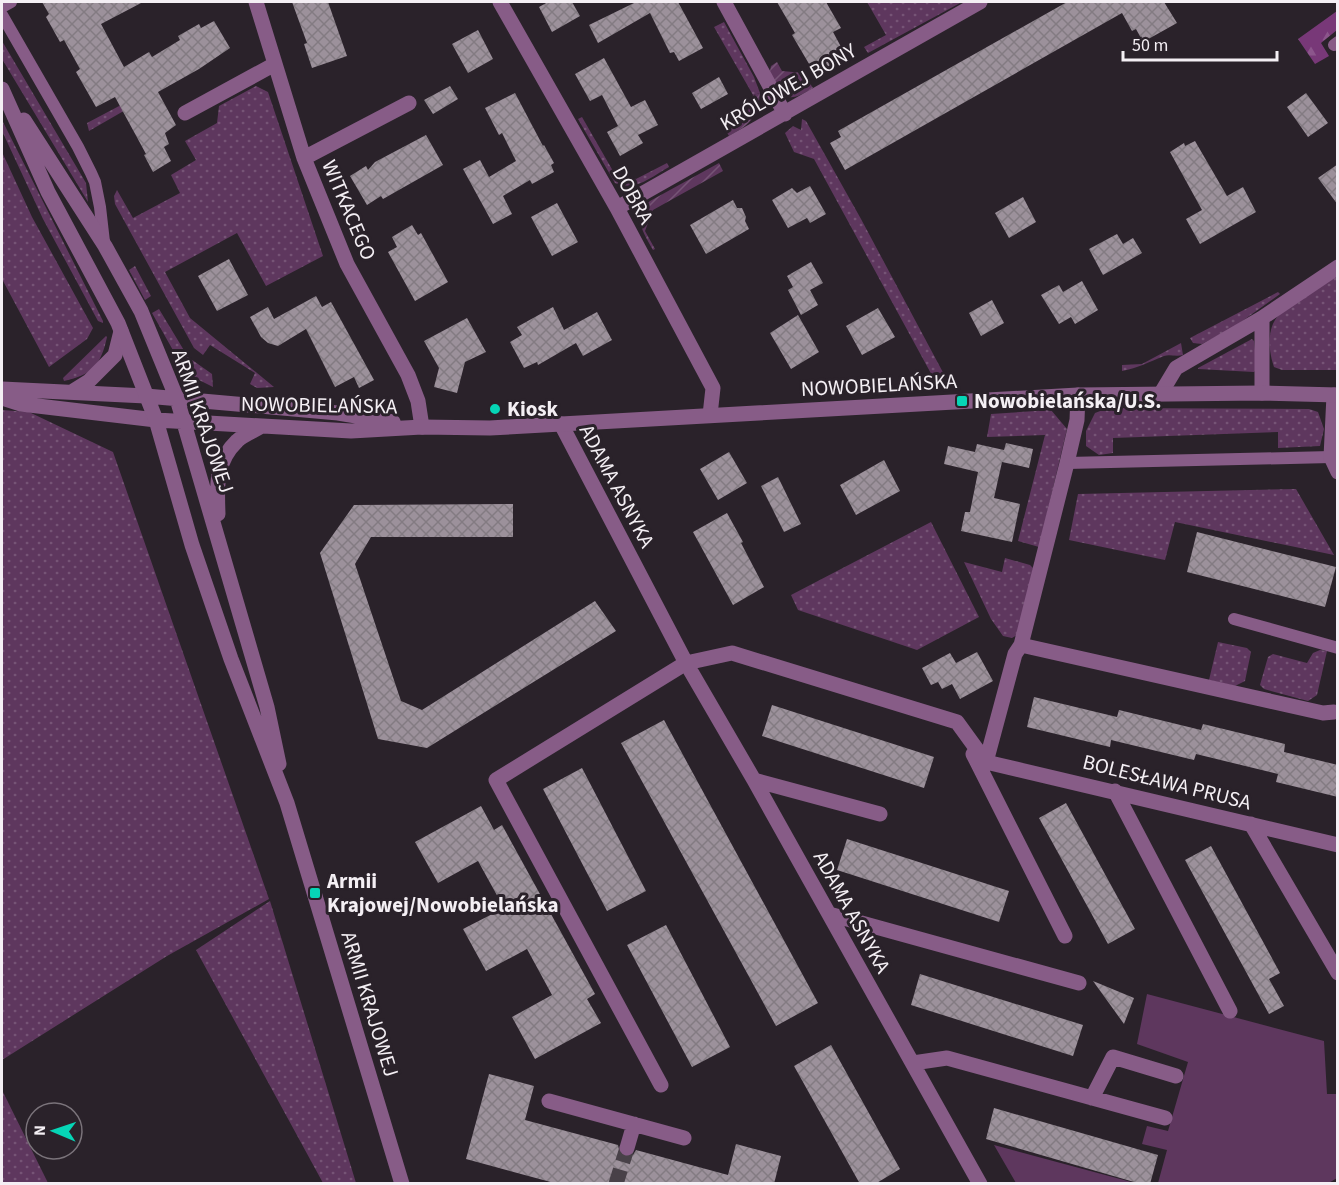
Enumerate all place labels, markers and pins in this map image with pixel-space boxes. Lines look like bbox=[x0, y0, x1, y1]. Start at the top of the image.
place label: Nowobielańska/U.S. bbox=[974, 386, 1162, 416]
place label: Kiosk bbox=[507, 394, 559, 424]
marker: Nowobielańska/U.S. bbox=[955, 394, 969, 408]
marker: Kiosk bbox=[488, 402, 502, 416]
place label: Armii Krajowej/Nowobielańska bbox=[326, 866, 559, 920]
marker: Armii Krajowej/Nowobielańska bbox=[308, 886, 322, 900]

